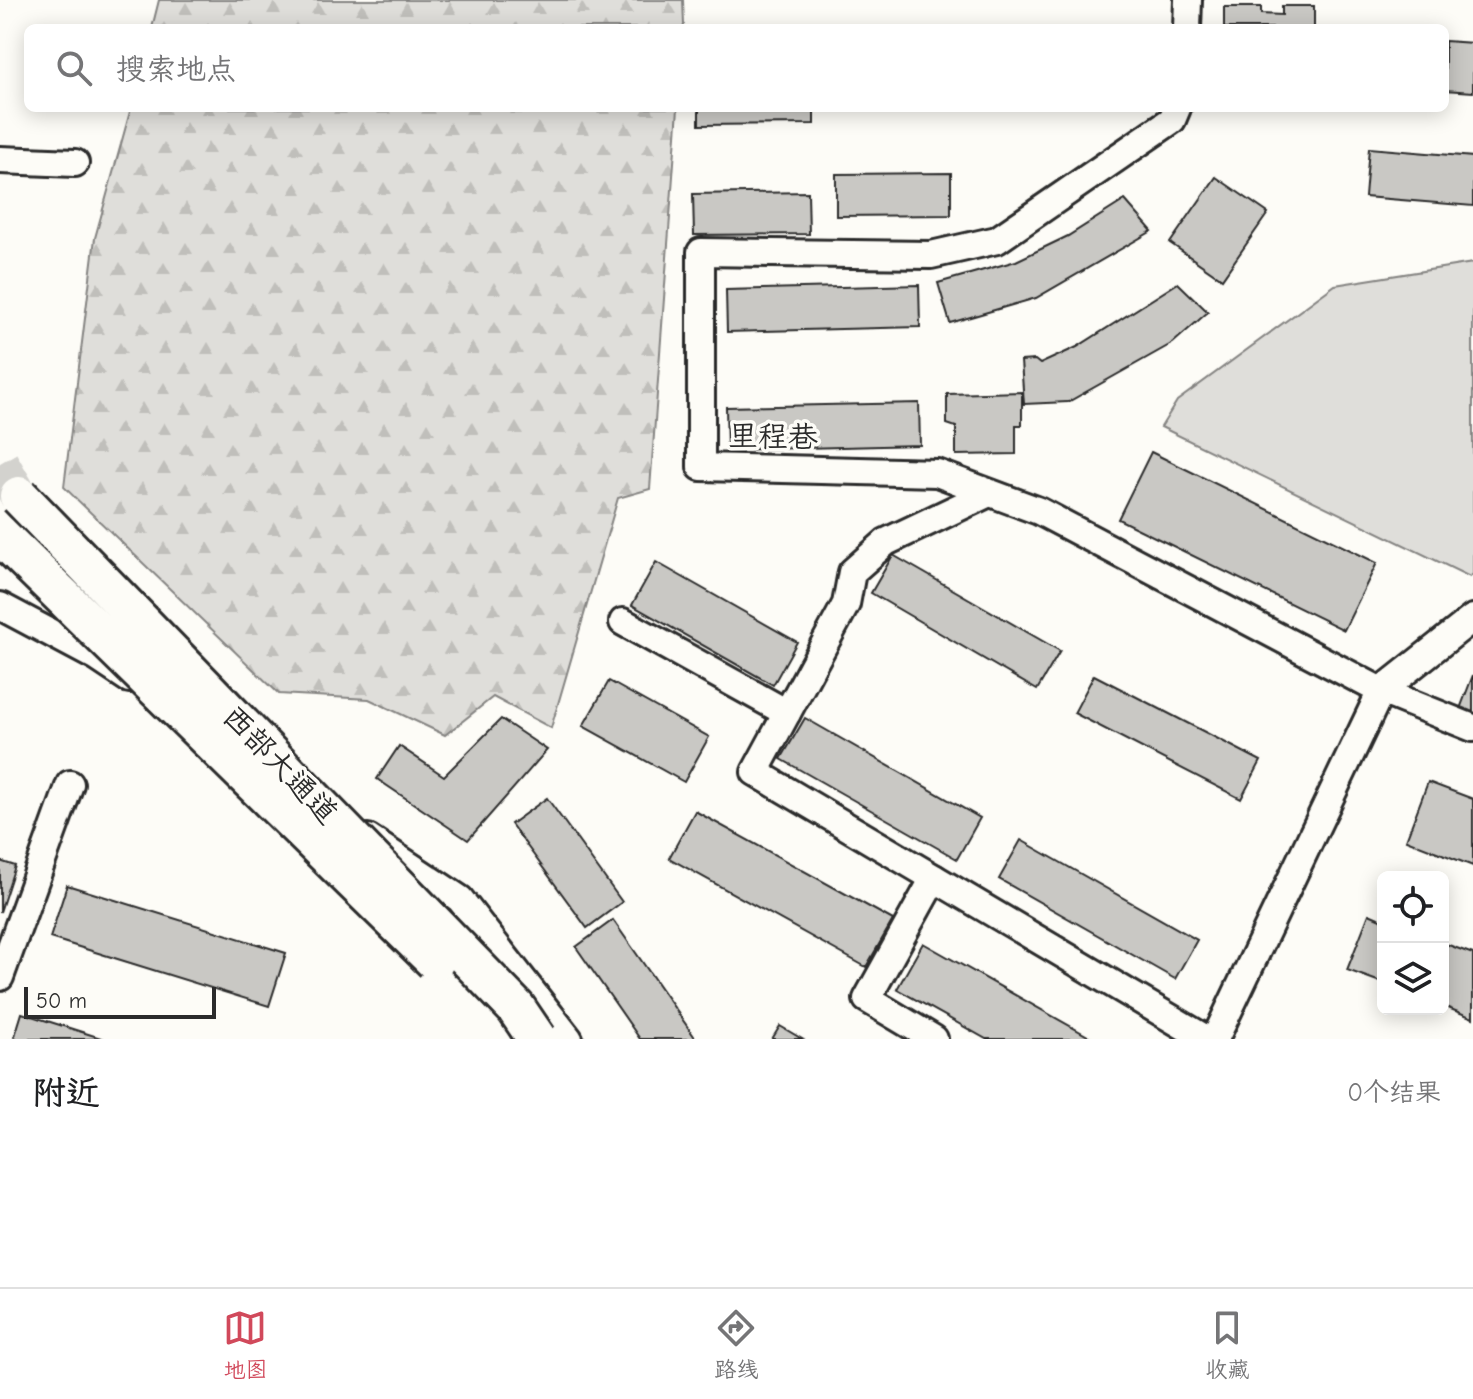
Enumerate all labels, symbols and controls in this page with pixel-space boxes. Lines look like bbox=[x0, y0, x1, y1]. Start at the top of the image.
search box bbox=[24, 24, 1449, 112]
icon: search bbox=[52, 46, 96, 90]
text: 搜索地点 bbox=[116, 52, 236, 87]
street label: 里程巷 bbox=[728, 419, 818, 455]
street label: 西部大通道 bbox=[215, 699, 345, 831]
map controls bbox=[1377, 871, 1449, 1015]
button: locate bbox=[1377, 871, 1449, 943]
button: layers bbox=[1377, 943, 1449, 1015]
scale bar bbox=[24, 983, 216, 1019]
text: 50 m bbox=[36, 988, 87, 1014]
text: 附近 bbox=[32, 1073, 100, 1113]
text: 0个结果 bbox=[1347, 1078, 1441, 1108]
tab: 地图 bbox=[223, 1306, 268, 1383]
tab: 路线 bbox=[714, 1306, 759, 1383]
tab: 收藏 bbox=[1205, 1306, 1250, 1383]

